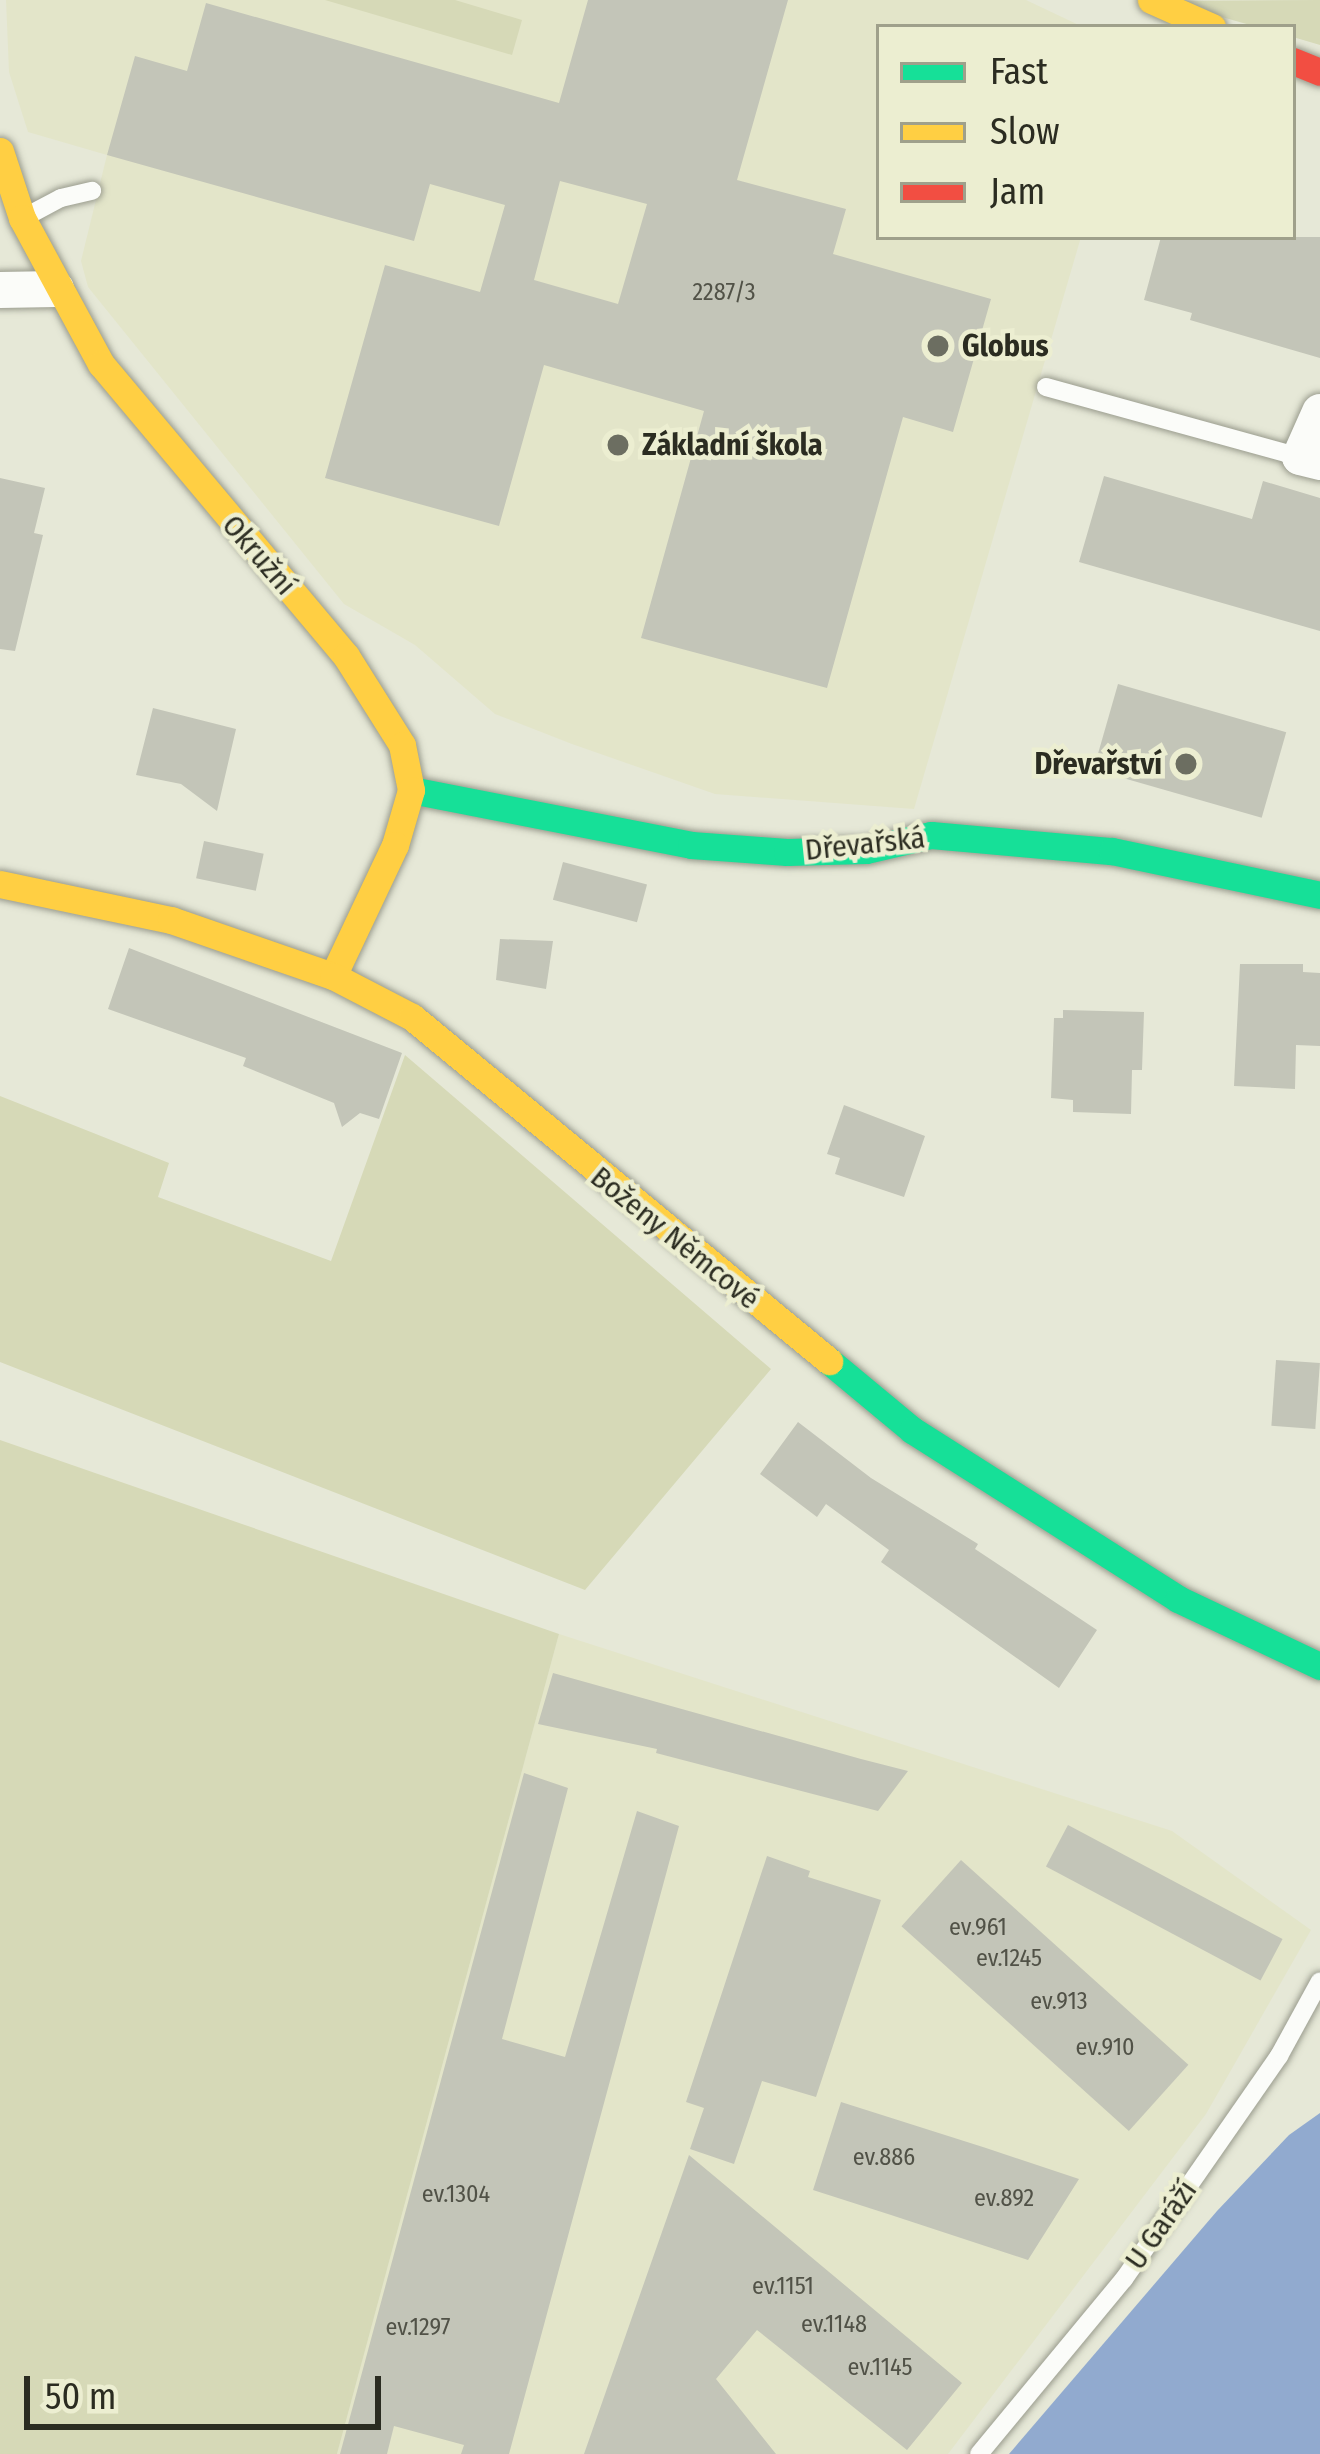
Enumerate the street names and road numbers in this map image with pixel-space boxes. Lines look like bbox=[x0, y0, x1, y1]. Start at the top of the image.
street label: Okružní bbox=[215, 508, 303, 602]
street label: Dřevařská bbox=[803, 820, 927, 868]
street label: Boženy Němcové bbox=[583, 1159, 767, 1317]
street label: U Garáží bbox=[1118, 2174, 1204, 2276]

